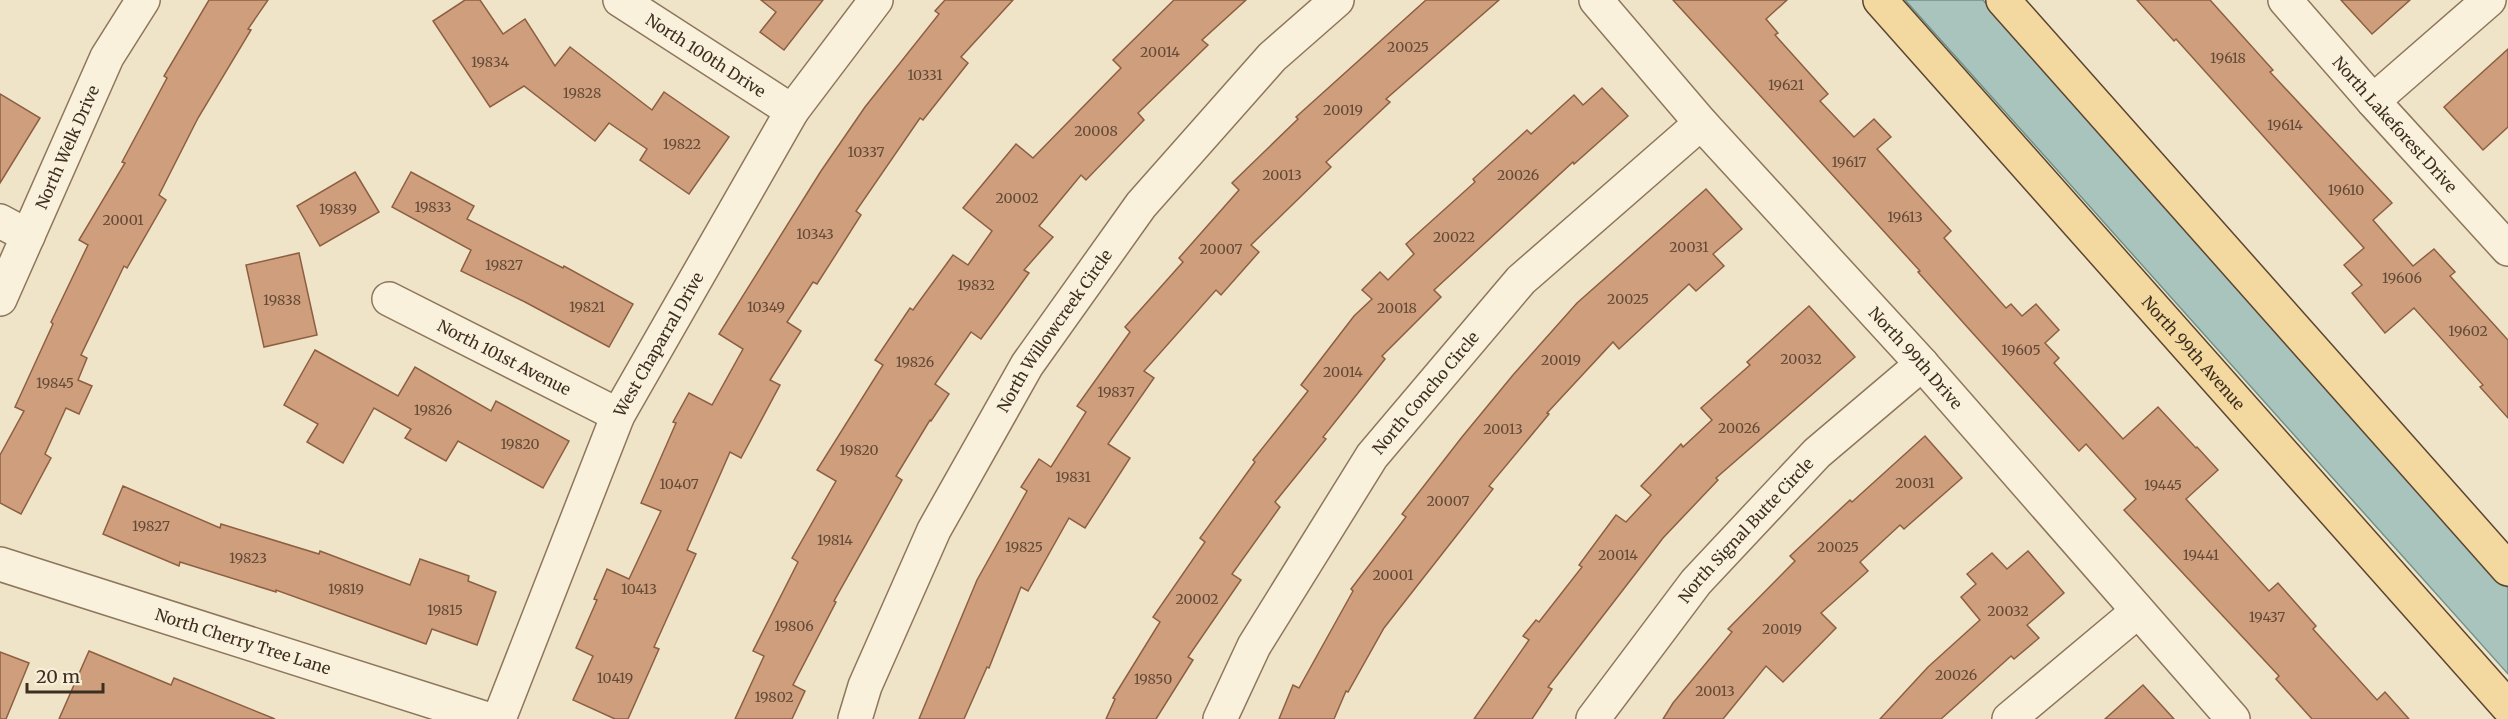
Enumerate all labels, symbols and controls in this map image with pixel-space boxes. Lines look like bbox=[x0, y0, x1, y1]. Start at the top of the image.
street label: North 100th Drive bbox=[642, 9, 769, 101]
house number: 20025 bbox=[1387, 38, 1429, 56]
house number: 20014 bbox=[1140, 43, 1180, 61]
house number: 19618 bbox=[2210, 49, 2246, 67]
street label: North Lakeforest Drive bbox=[2329, 52, 2461, 197]
house number: 19834 bbox=[471, 53, 509, 71]
house number: 10331 bbox=[907, 66, 943, 84]
house number: 19621 bbox=[1768, 76, 1804, 94]
street label: North Welk Drive bbox=[31, 82, 103, 212]
house number: 19828 bbox=[563, 84, 601, 102]
house number: 20019 bbox=[1323, 101, 1363, 119]
house number: 19614 bbox=[2267, 116, 2303, 134]
house number: 20008 bbox=[1074, 122, 1118, 140]
house number: 19822 bbox=[663, 135, 701, 153]
house number: 10337 bbox=[848, 143, 885, 161]
house number: 19617 bbox=[1831, 153, 1867, 171]
house number: 20013 bbox=[1262, 166, 1302, 184]
house number: 20026 bbox=[1497, 166, 1539, 184]
house number: 19610 bbox=[2328, 181, 2364, 199]
house number: 20002 bbox=[995, 189, 1039, 207]
house number: 19833 bbox=[414, 198, 452, 216]
house number: 19839 bbox=[319, 200, 357, 218]
house number: 19613 bbox=[1887, 208, 1923, 226]
house number: 20001 bbox=[102, 211, 144, 229]
house number: 10343 bbox=[796, 225, 834, 243]
house number: 20022 bbox=[1433, 228, 1475, 246]
house number: 20031 bbox=[1669, 238, 1709, 256]
house number: 20007 bbox=[1200, 240, 1243, 258]
street label: North Willowcreek Circle bbox=[992, 245, 1116, 416]
house number: 19827 bbox=[485, 256, 523, 274]
street label: West Chaparral Drive bbox=[609, 269, 708, 421]
house number: 19606 bbox=[2382, 269, 2422, 287]
house number: 19832 bbox=[957, 276, 995, 294]
house number: 20025 bbox=[1607, 290, 1649, 308]
house number: 19838 bbox=[263, 291, 301, 309]
street label: North 99th Avenue bbox=[2138, 292, 2249, 414]
house number: 19821 bbox=[569, 298, 605, 316]
house number: 10349 bbox=[747, 298, 785, 316]
house number: 20018 bbox=[1377, 299, 1417, 317]
street label: North 99th Drive bbox=[1865, 303, 1967, 413]
street label: North 101st Avenue bbox=[434, 315, 574, 399]
house number: 19602 bbox=[2448, 322, 2488, 340]
street label: North Concho Circle bbox=[1368, 327, 1483, 458]
house number: 19605 bbox=[2001, 341, 2041, 359]
house number: 20032 bbox=[1780, 350, 1822, 368]
house number: 20019 bbox=[1541, 351, 1581, 369]
house number: 19826 bbox=[896, 353, 934, 371]
house number: 20014 bbox=[1323, 363, 1363, 381]
house number: 19845 bbox=[36, 374, 74, 392]
house number: 19837 bbox=[1097, 383, 1135, 401]
house number: 19826 bbox=[414, 401, 452, 419]
house number: 20026 bbox=[1718, 419, 1760, 437]
house number: 20013 bbox=[1483, 420, 1523, 438]
house number: 19820 bbox=[500, 435, 540, 453]
house number: 19820 bbox=[839, 441, 879, 459]
street label: North Signal Butte Circle bbox=[1674, 454, 1817, 607]
house number: 19831 bbox=[1055, 468, 1091, 486]
house number: 20031 bbox=[1895, 474, 1935, 492]
house number: 10407 bbox=[659, 475, 699, 493]
house number: 19445 bbox=[2144, 476, 2182, 494]
house number: 20007 bbox=[1427, 492, 1470, 510]
house number: 19827 bbox=[132, 517, 170, 535]
house number: 19814 bbox=[817, 531, 853, 549]
house number: 19825 bbox=[1005, 538, 1043, 556]
house number: 20025 bbox=[1817, 538, 1859, 556]
house number: 20014 bbox=[1598, 546, 1638, 564]
house number: 19441 bbox=[2183, 546, 2219, 564]
house number: 19823 bbox=[229, 549, 267, 567]
house number: 20001 bbox=[1372, 566, 1414, 584]
house number: 19819 bbox=[328, 580, 364, 598]
house number: 10413 bbox=[621, 580, 657, 598]
house number: 20002 bbox=[1175, 590, 1219, 608]
house number: 19815 bbox=[427, 601, 463, 619]
house number: 20032 bbox=[1987, 602, 2029, 620]
street label: North Cherry Tree Lane bbox=[153, 604, 333, 679]
house number: 19437 bbox=[2249, 608, 2285, 626]
house number: 19806 bbox=[774, 617, 814, 635]
house number: 20019 bbox=[1762, 620, 1802, 638]
scale bar bbox=[27, 656, 104, 694]
text: 20 m bbox=[36, 665, 80, 688]
house number: 20026 bbox=[1935, 666, 1977, 684]
house number: 10419 bbox=[597, 669, 633, 687]
house number: 19850 bbox=[1134, 670, 1172, 688]
house number: 20013 bbox=[1695, 682, 1735, 700]
house number: 19802 bbox=[754, 688, 794, 706]

